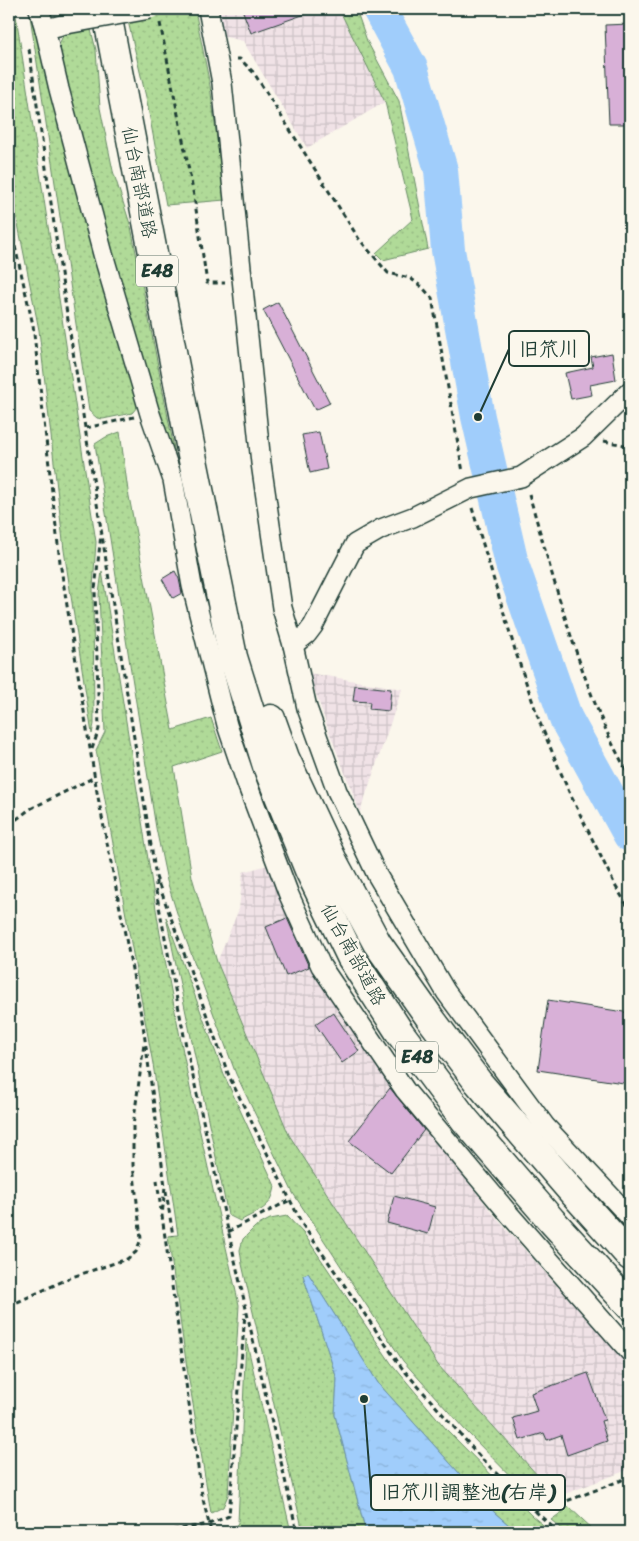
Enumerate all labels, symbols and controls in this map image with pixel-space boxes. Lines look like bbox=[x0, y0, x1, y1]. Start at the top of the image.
street label: 仙台南部道路 bbox=[112, 123, 167, 241]
road number: E48 bbox=[136, 256, 178, 286]
callout: 旧笊川 bbox=[509, 331, 589, 366]
text: 旧笊川 bbox=[519, 332, 579, 367]
street label: 仙台南部道路 bbox=[311, 896, 396, 1012]
road number: E48 bbox=[396, 1042, 438, 1072]
callout: 旧笊川調整池(右岸) bbox=[371, 1475, 565, 1510]
text: 旧笊川調整池(右岸) bbox=[381, 1475, 557, 1510]

